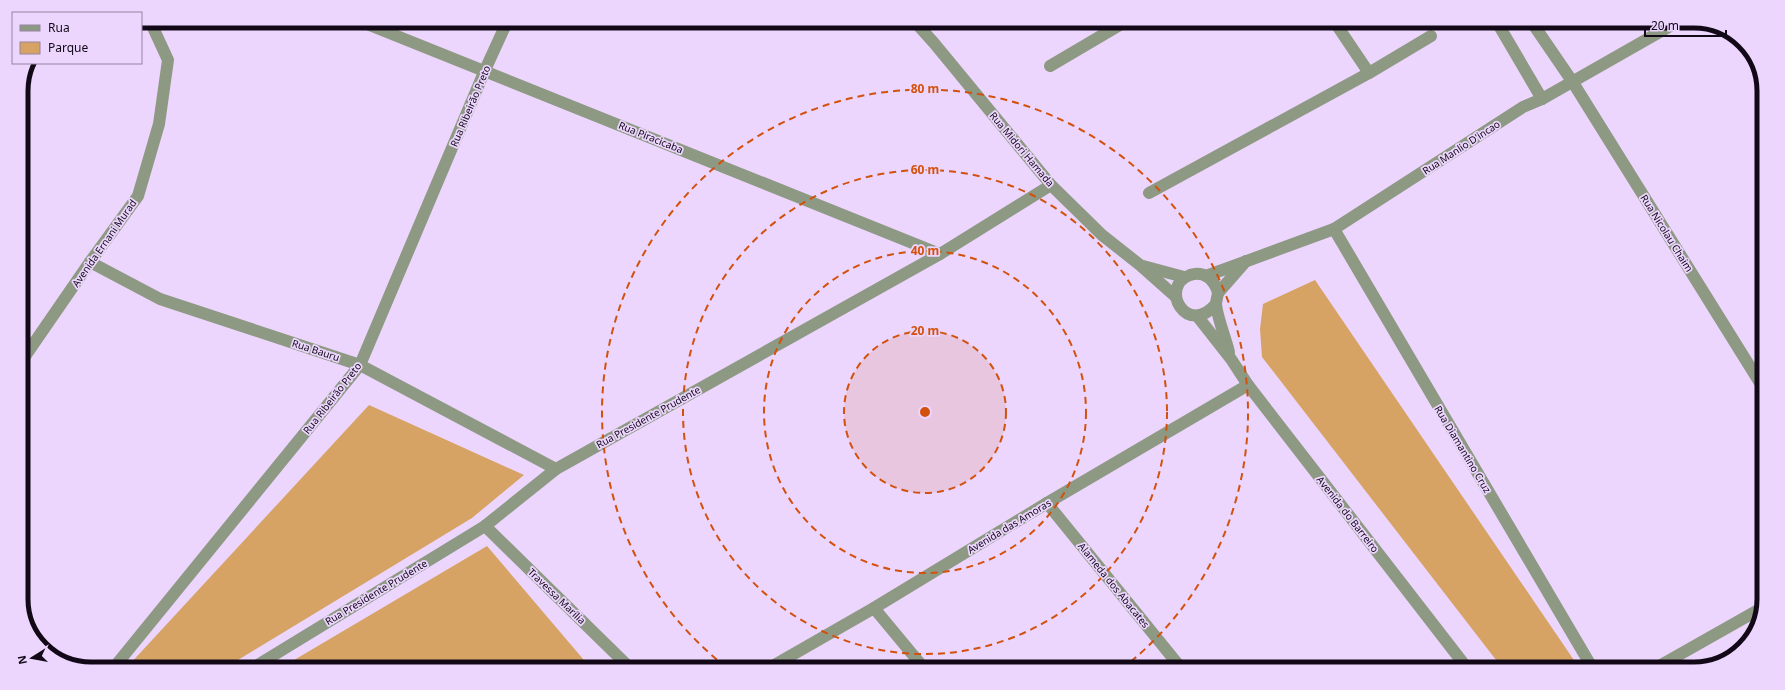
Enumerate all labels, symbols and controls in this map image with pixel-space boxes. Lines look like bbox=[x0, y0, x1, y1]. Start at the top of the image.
legend bbox=[12, 12, 142, 64]
scale bar bbox=[1645, 12, 1726, 38]
text: 20 m bbox=[1651, 17, 1679, 34]
text: Rua bbox=[48, 19, 70, 36]
text: Parque bbox=[48, 39, 89, 56]
street label: Rua Ribeirão Preto bbox=[447, 63, 493, 149]
text: 80 m bbox=[911, 80, 939, 97]
street label: Rua Midori Hamada bbox=[987, 109, 1057, 189]
street label: Rua Manlio D'incao bbox=[1419, 117, 1503, 177]
street label: Rua Piracicaba bbox=[617, 118, 685, 156]
text: 60 m bbox=[911, 161, 939, 178]
street label: Rua Nicolau Chaim bbox=[1638, 192, 1696, 274]
street label: Avenida Ernani Murad bbox=[68, 196, 140, 290]
text: 40 m bbox=[911, 242, 939, 259]
text: 20 m bbox=[911, 322, 939, 339]
street label: Rua Bauru bbox=[290, 336, 342, 364]
street label: Rua Ribeirão Preto bbox=[300, 359, 364, 437]
street label: Rua Presidente Prudente bbox=[593, 382, 703, 451]
street label: Rua Diamantino Cruz bbox=[1431, 403, 1495, 496]
centre of rings bbox=[918, 405, 932, 419]
street label: Avenida do Barreiro bbox=[1314, 473, 1382, 555]
street label: Avenida das Amoras bbox=[964, 495, 1054, 557]
street label: Alameda dos Abacates bbox=[1075, 539, 1153, 631]
street label: Rua Presidente Prudente bbox=[322, 556, 430, 628]
street label: Travessa Marília bbox=[525, 565, 589, 627]
north arrow bbox=[12, 638, 52, 678]
text: N bbox=[13, 654, 30, 666]

